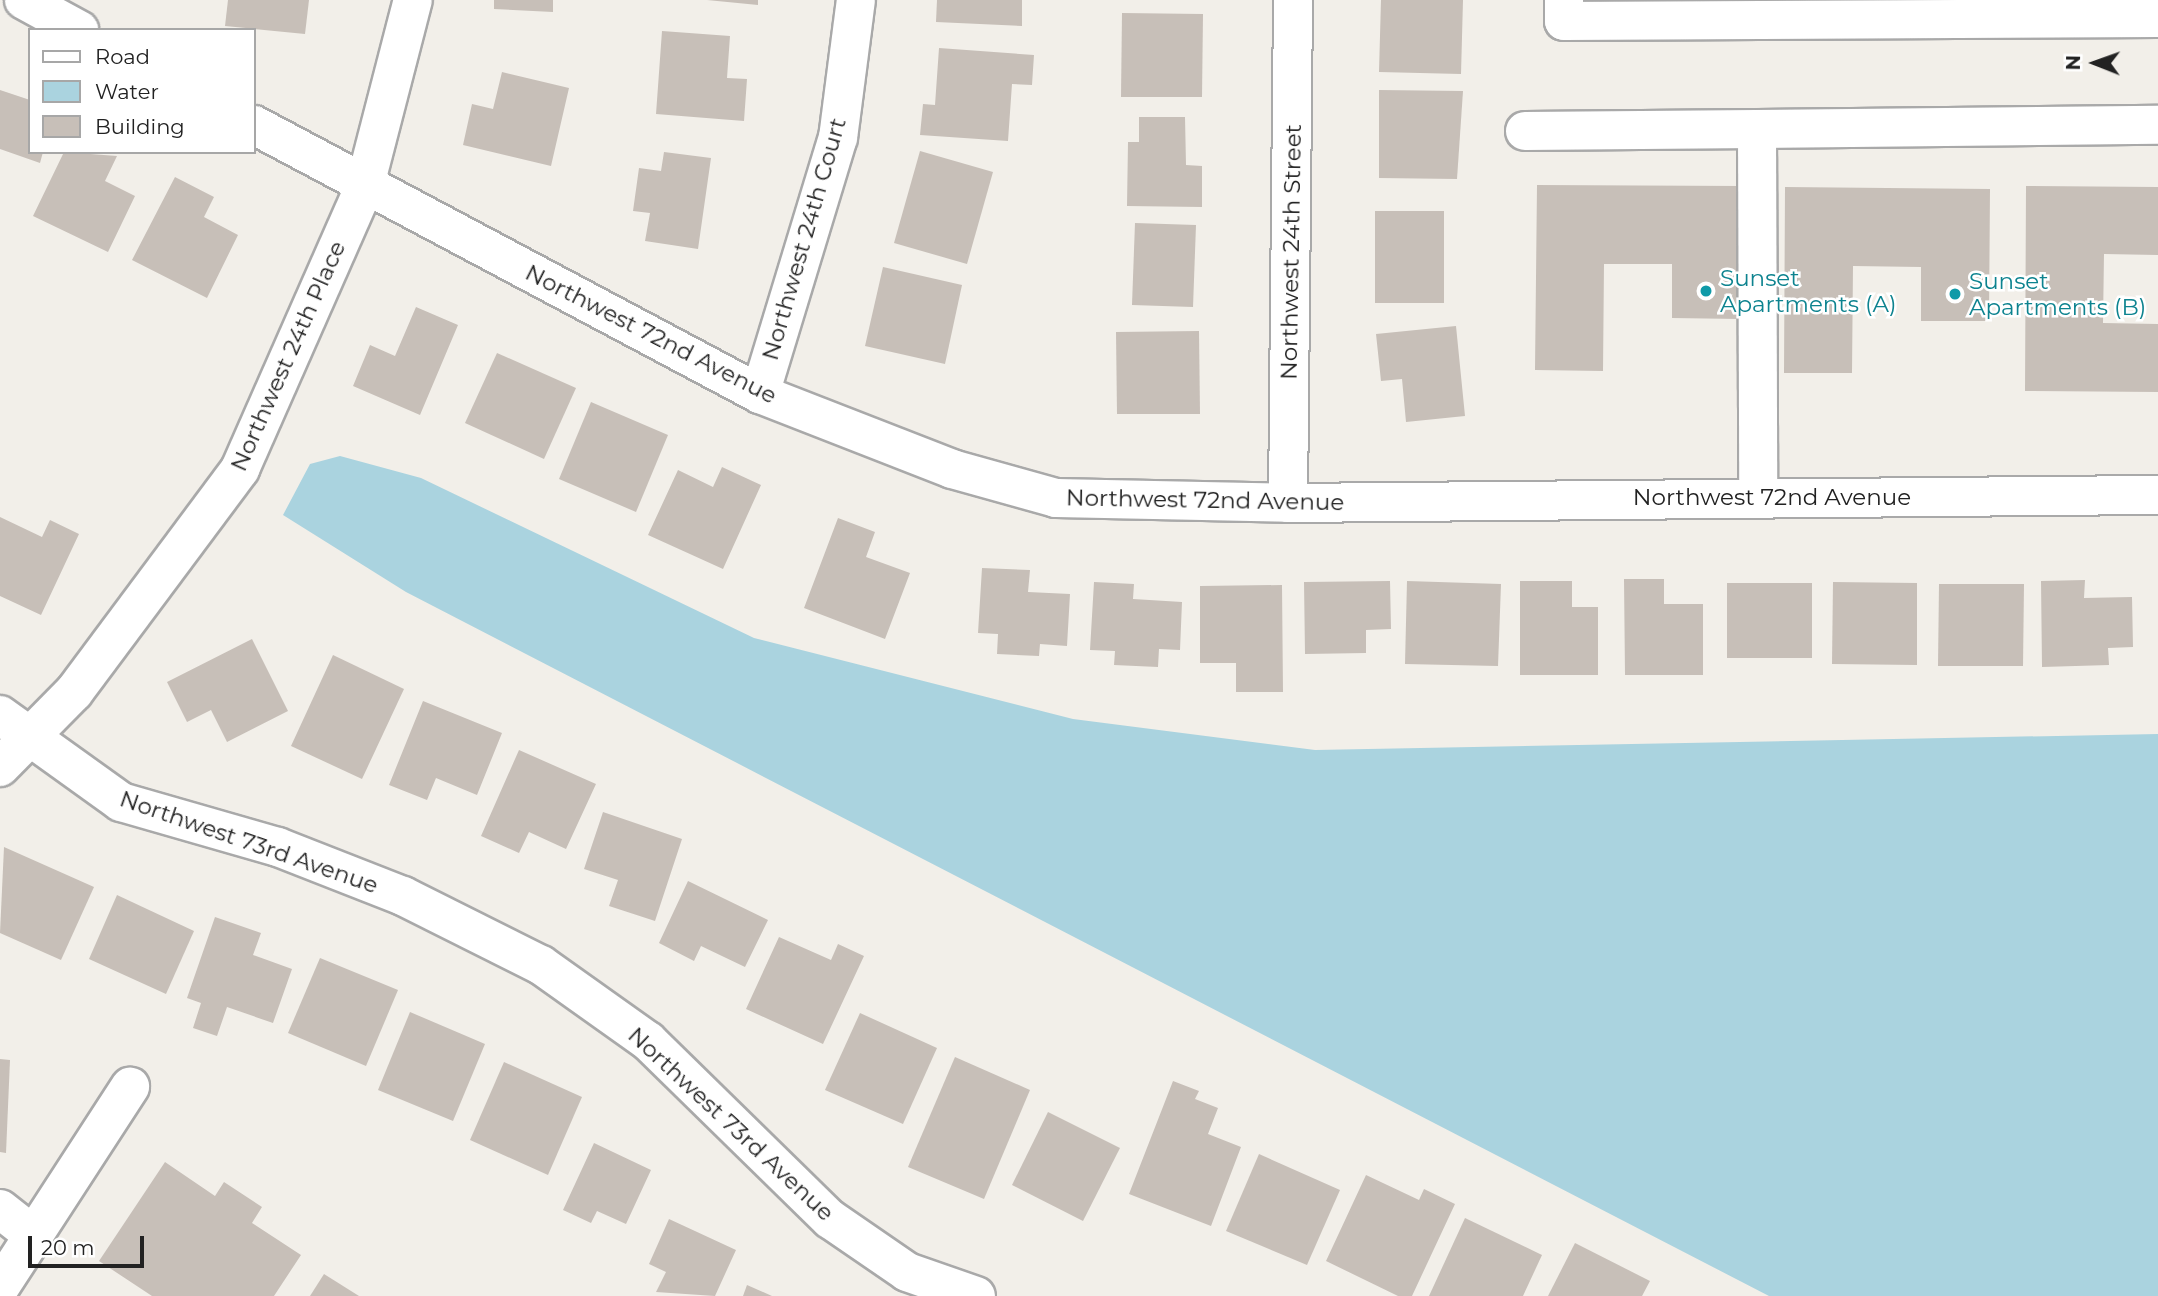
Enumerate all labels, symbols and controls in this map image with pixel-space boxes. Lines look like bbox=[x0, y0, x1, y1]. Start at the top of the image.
legend bbox=[28, 28, 256, 154]
north arrow bbox=[2060, 28, 2130, 98]
text: Road bbox=[95, 44, 150, 69]
text: N bbox=[2062, 55, 2085, 71]
text: Water bbox=[95, 79, 159, 104]
text: Building bbox=[95, 114, 185, 139]
street label: Northwest 24th Court bbox=[756, 115, 852, 363]
street label: Northwest 24th Street bbox=[1275, 124, 1307, 380]
street label: Northwest 24th Place bbox=[225, 237, 351, 475]
street label: Northwest 72nd Avenue bbox=[521, 259, 781, 409]
place label: Sunset Apartments (A) bbox=[1720, 264, 1897, 318]
place label: Sunset Apartments (B) bbox=[1969, 267, 2146, 321]
marker: Sunset Apartments (A) bbox=[1698, 283, 1714, 299]
marker: Sunset Apartments (B) bbox=[1947, 286, 1963, 302]
street label: Northwest 72nd Avenue bbox=[1633, 483, 1911, 511]
street label: Northwest 72nd Avenue bbox=[1066, 484, 1344, 516]
street label: Northwest 73rd Avenue bbox=[116, 785, 382, 899]
street label: Northwest 73rd Avenue bbox=[622, 1021, 840, 1227]
scale bar bbox=[32, 1222, 147, 1266]
text: 20 m bbox=[41, 1235, 95, 1260]

